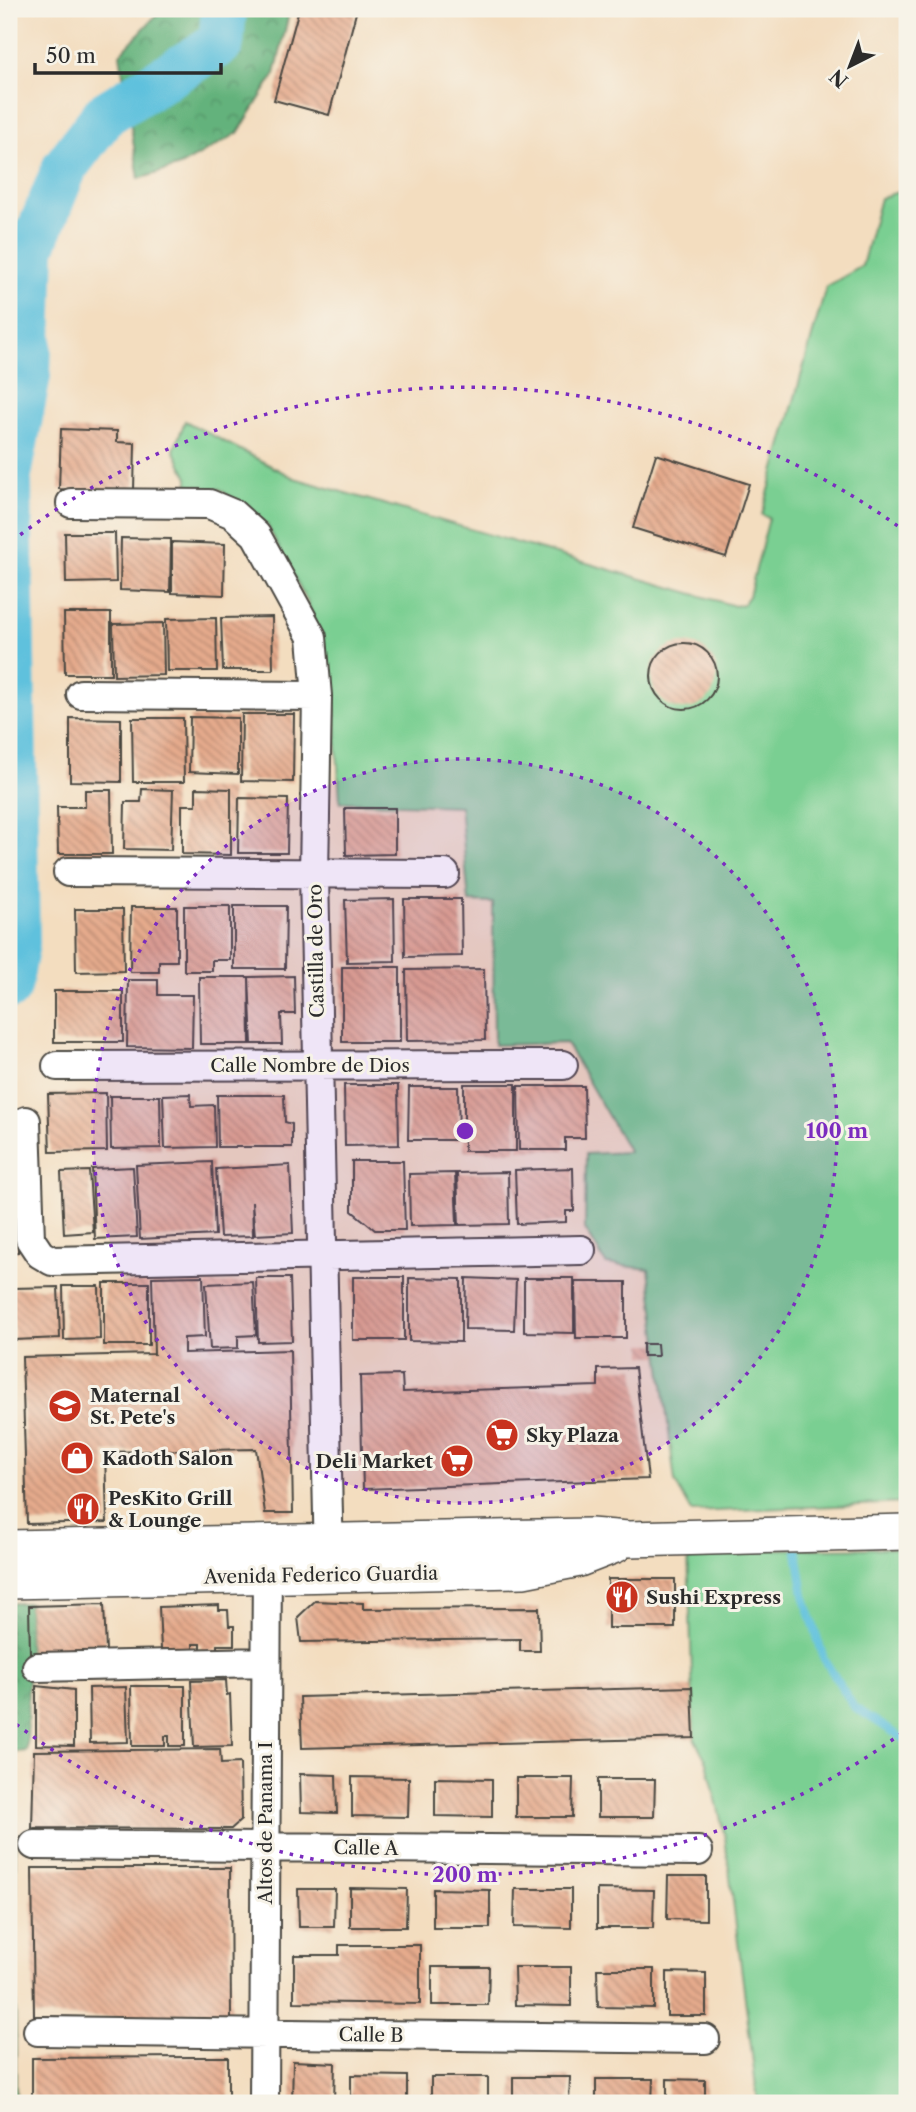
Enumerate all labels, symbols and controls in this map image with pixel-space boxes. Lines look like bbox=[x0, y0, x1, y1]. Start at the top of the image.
scale bar bbox=[35, 32, 220, 76]
north arrow bbox=[814, 32, 884, 102]
text: 50 m bbox=[46, 43, 96, 68]
text: N bbox=[825, 64, 853, 92]
street label: Castilla de Oro bbox=[303, 884, 329, 1018]
street label: Calle Nombre de Dios bbox=[210, 1054, 410, 1077]
text: 100 m bbox=[806, 1118, 868, 1143]
centre of rings bbox=[453, 1119, 477, 1143]
place label: Maternal St. Pete's bbox=[90, 1384, 180, 1429]
school or university icon: Maternal St. Pete's bbox=[46, 1387, 84, 1425]
supermarket icon: Sky Plaza bbox=[483, 1416, 521, 1454]
place label: Sky Plaza bbox=[526, 1424, 620, 1447]
shop icon: Kadoth Salon bbox=[58, 1439, 96, 1477]
supermarket icon: Deli Market bbox=[438, 1442, 476, 1480]
place label: Kadoth Salon bbox=[102, 1447, 233, 1470]
place label: Deli Market bbox=[316, 1450, 433, 1473]
place label: PesKito Grill & Lounge bbox=[108, 1487, 233, 1532]
restaurant icon: PesKito Grill & Lounge bbox=[64, 1490, 102, 1528]
street label: Avenida Federico Guardia bbox=[203, 1561, 438, 1589]
restaurant icon: Sushi Express bbox=[603, 1578, 641, 1616]
place label: Sushi Express bbox=[646, 1586, 781, 1609]
street label: Altos de Panama I bbox=[254, 1742, 277, 1905]
street label: Calle A bbox=[333, 1836, 400, 1860]
text: 200 m bbox=[432, 1862, 498, 1887]
street label: Calle B bbox=[338, 2023, 404, 2047]

